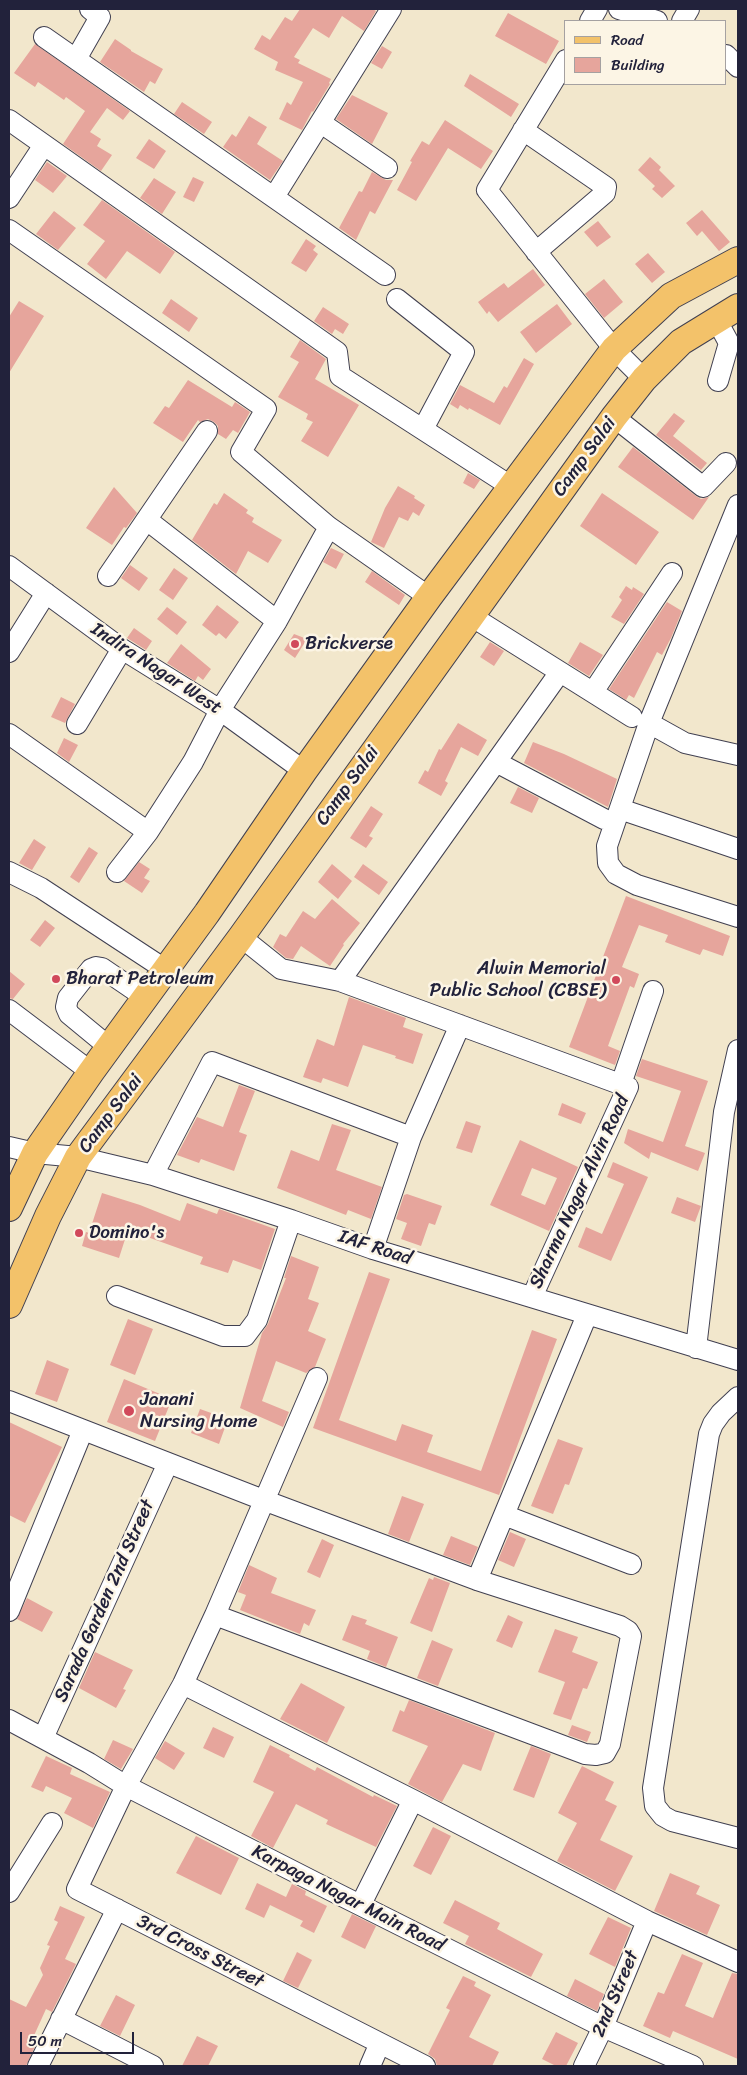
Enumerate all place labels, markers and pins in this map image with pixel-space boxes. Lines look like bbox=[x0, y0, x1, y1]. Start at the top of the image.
place label: Brickverse bbox=[305, 633, 393, 655]
marker: Brickverse bbox=[289, 638, 301, 650]
place label: Alwin Memorial Public School (CBSE) bbox=[430, 958, 606, 1002]
place label: Bharat Petroleum bbox=[66, 968, 214, 990]
marker: Bharat Petroleum bbox=[50, 973, 62, 985]
marker: Alwin Memorial Public School (CBSE) bbox=[610, 974, 622, 986]
place label: Domino's bbox=[89, 1222, 164, 1244]
marker: Domino's bbox=[73, 1227, 85, 1239]
place label: Janani Nursing Home bbox=[140, 1389, 257, 1433]
marker: Janani Nursing Home bbox=[122, 1404, 136, 1418]

